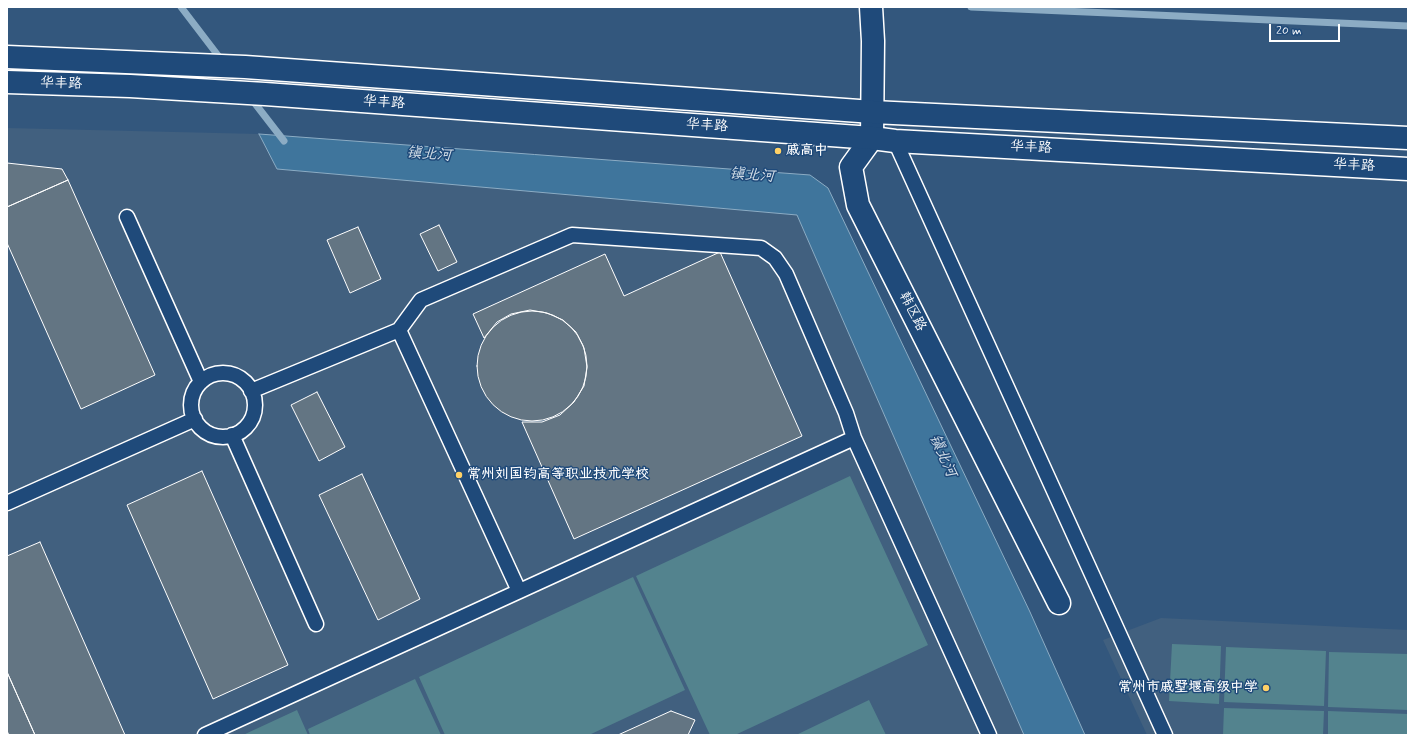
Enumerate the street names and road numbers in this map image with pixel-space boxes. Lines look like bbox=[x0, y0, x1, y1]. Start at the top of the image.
street label: 华丰路 bbox=[40, 75, 82, 93]
street label: 华丰路 bbox=[362, 93, 406, 113]
street label: 华丰路 bbox=[685, 116, 729, 136]
street label: 华丰路 bbox=[1010, 139, 1052, 157]
street label: 华丰路 bbox=[1333, 157, 1375, 175]
street label: 韩区路 bbox=[895, 289, 929, 335]

